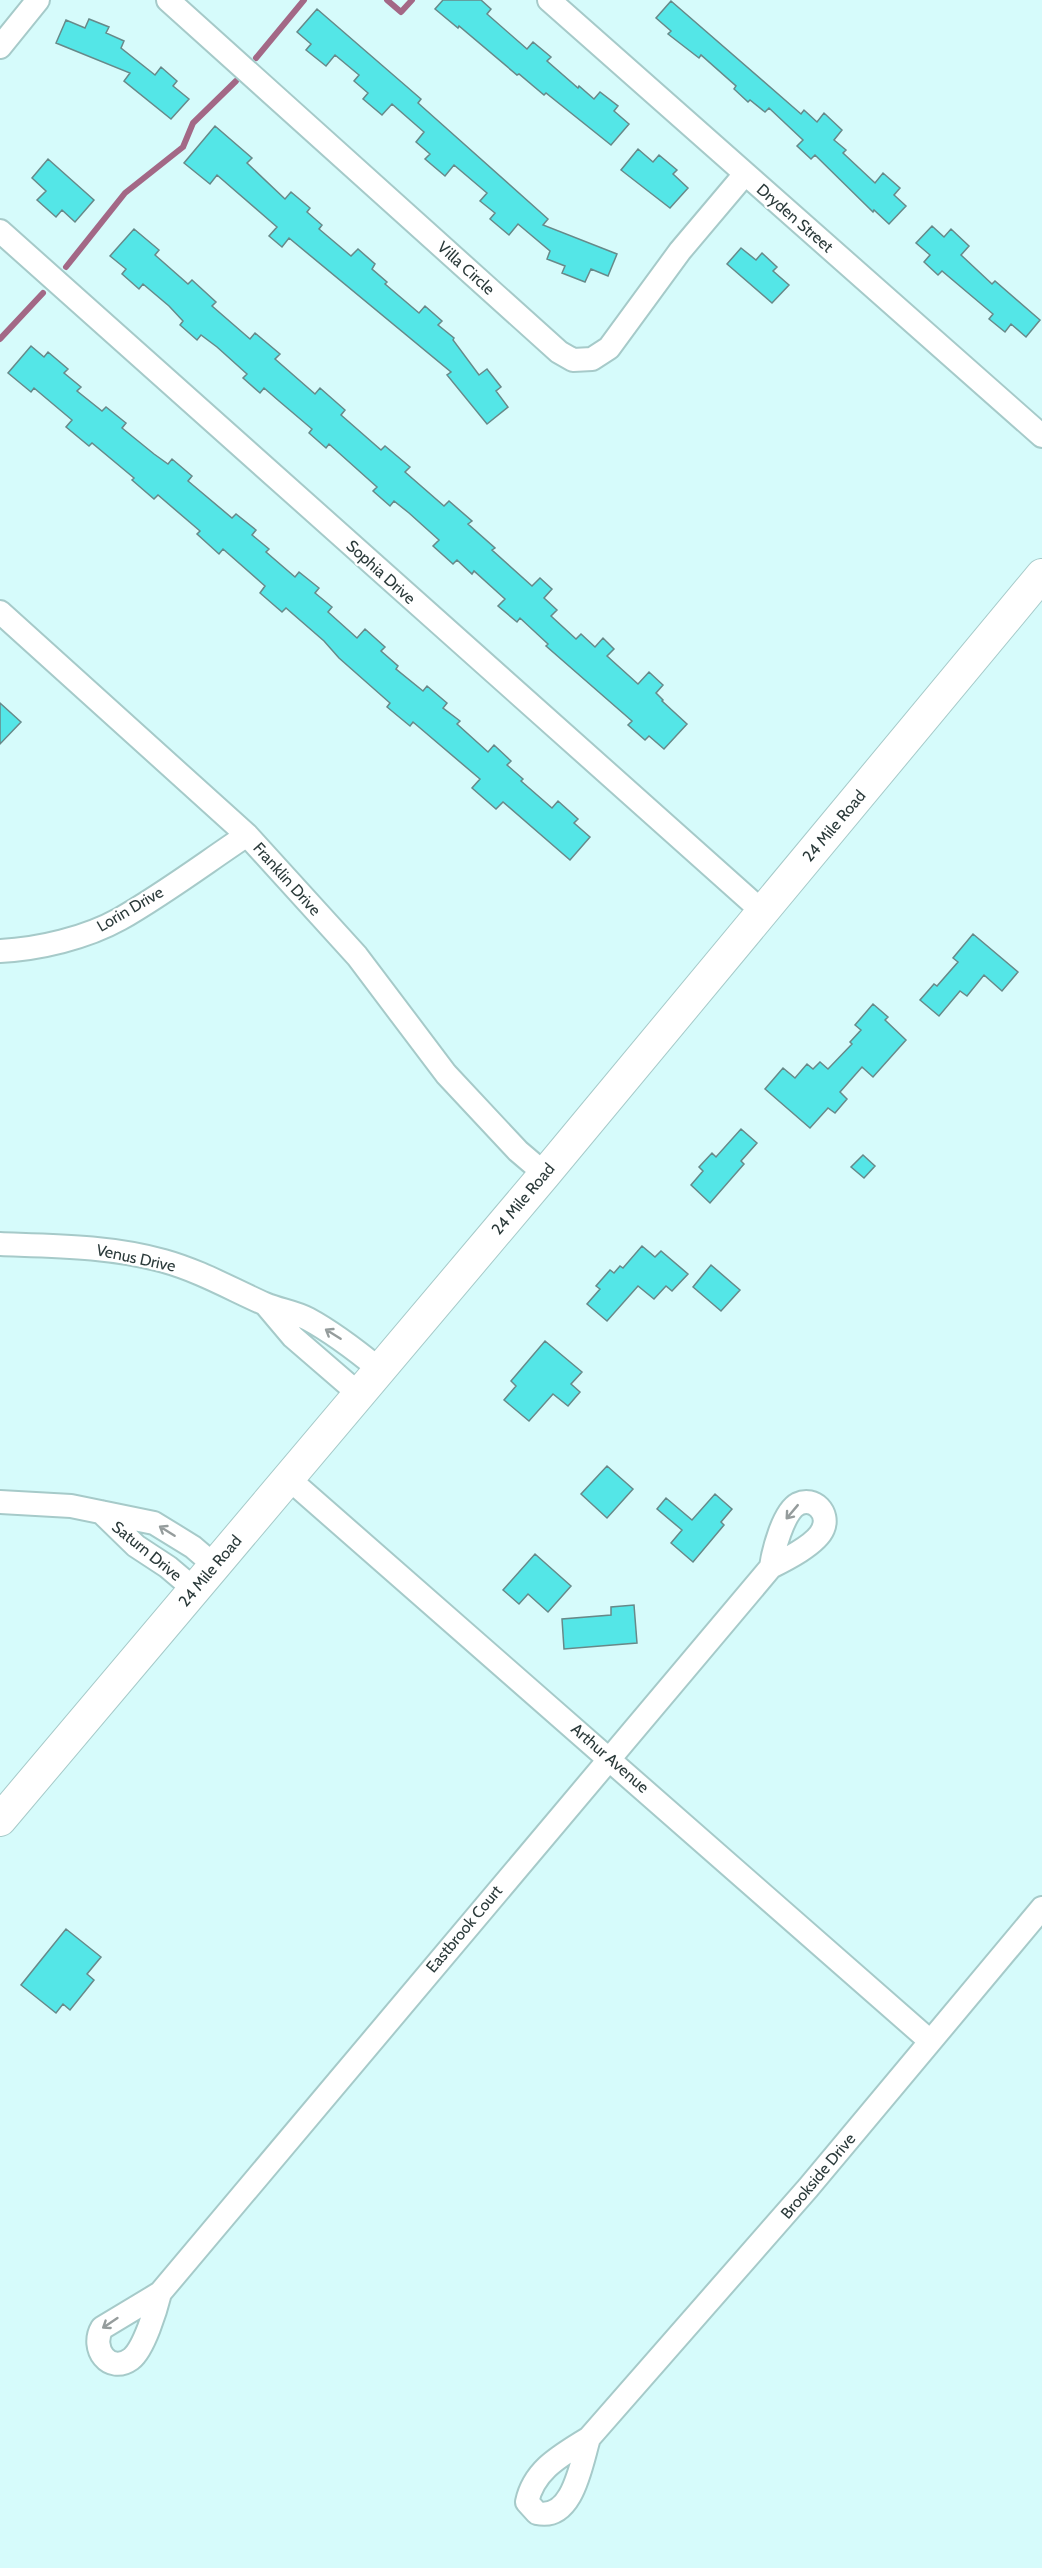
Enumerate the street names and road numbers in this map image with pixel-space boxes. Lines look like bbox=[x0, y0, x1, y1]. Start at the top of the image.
street label: Dryden Street bbox=[753, 180, 838, 257]
street label: Villa Circle bbox=[433, 237, 499, 299]
street label: Sophia Drive bbox=[343, 536, 419, 608]
street label: 24 Mile Road bbox=[799, 786, 869, 866]
street label: Franklin Drive bbox=[249, 838, 325, 920]
street label: Lorin Drive bbox=[93, 882, 167, 936]
street label: 24 Mile Road bbox=[488, 1159, 558, 1239]
street label: Venus Drive bbox=[95, 1240, 177, 1276]
street label: Saturn Drive bbox=[108, 1517, 186, 1585]
street label: 24 Mile Road bbox=[175, 1531, 245, 1611]
street label: Arthur Avenue bbox=[567, 1719, 653, 1797]
street label: Eastbrook Court bbox=[422, 1881, 506, 1976]
street label: Brookside Drive bbox=[777, 2129, 859, 2223]

